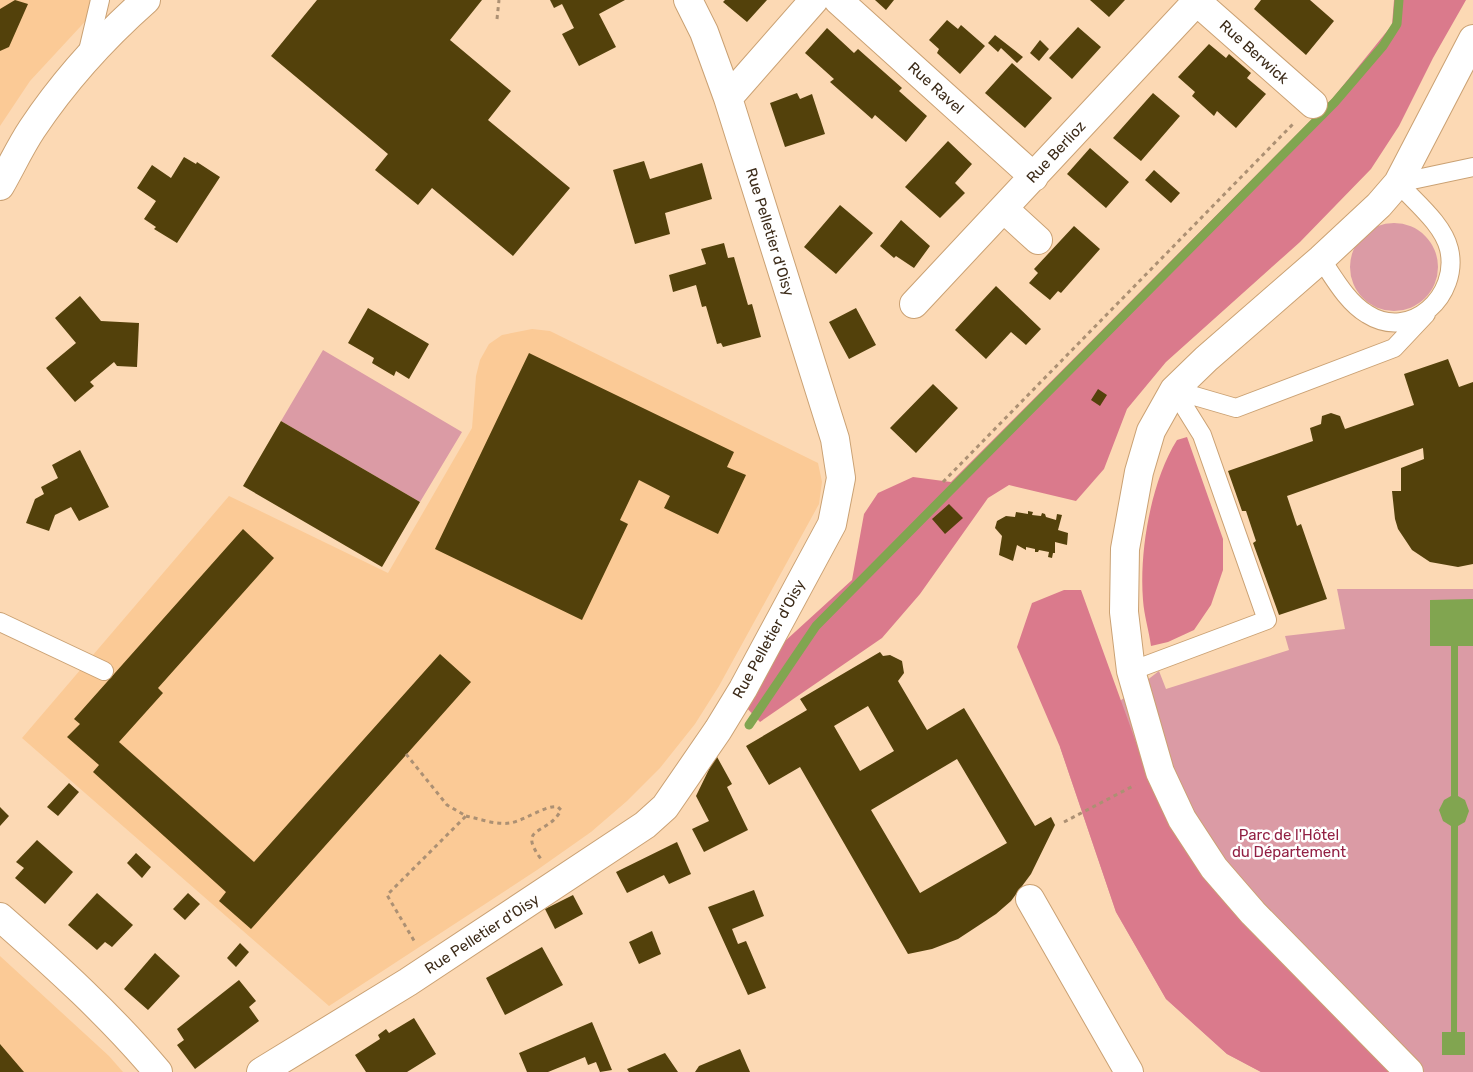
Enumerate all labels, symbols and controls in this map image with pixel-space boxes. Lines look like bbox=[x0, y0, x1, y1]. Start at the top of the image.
street label: Rue Berwick bbox=[1216, 16, 1292, 88]
street label: Rue Ravel bbox=[904, 58, 968, 118]
street label: Rue Berlioz bbox=[1023, 117, 1090, 187]
street label: Rue Pelletier d'Oisy bbox=[742, 166, 798, 298]
street label: Rue Pelletier d'Oisy bbox=[729, 576, 809, 702]
park label: Parc de l'Hôtel du Département bbox=[1232, 826, 1346, 861]
street label: Rue Pelletier d'Oisy bbox=[421, 890, 543, 978]

